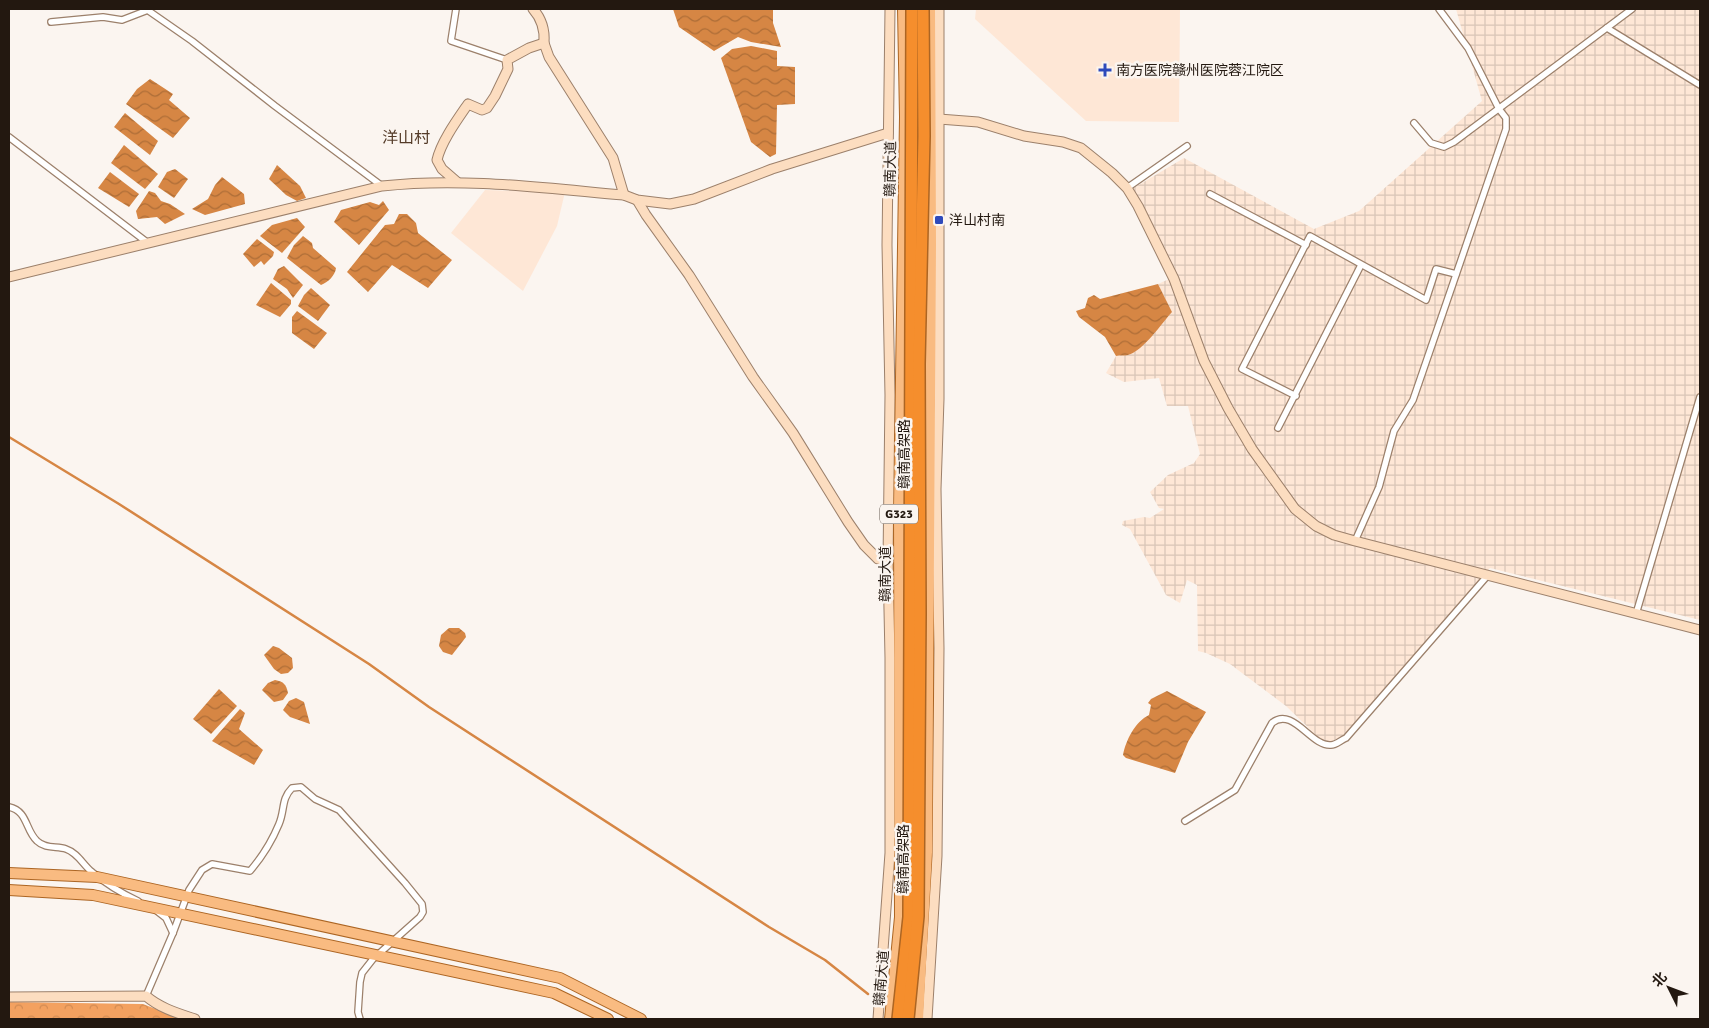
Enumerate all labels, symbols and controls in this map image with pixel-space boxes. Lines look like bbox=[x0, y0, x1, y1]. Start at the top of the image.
place label: 南方医院赣州医院蓉江院区 bbox=[1116, 62, 1284, 79]
marker: 南方医院赣州医院蓉江院区 bbox=[1098, 63, 1112, 77]
district label: 洋山村 bbox=[382, 128, 430, 148]
street label: 赣南大道 bbox=[882, 141, 899, 197]
place label: 洋山村南 bbox=[949, 212, 1005, 229]
marker: 洋山村南 bbox=[933, 214, 945, 226]
street label: 赣南高架路 bbox=[896, 419, 913, 489]
road number: G323 bbox=[880, 504, 918, 524]
street label: 赣南大道 bbox=[877, 546, 894, 602]
street label: 赣南高架路 bbox=[895, 824, 912, 894]
street label: 赣南大道 bbox=[871, 949, 892, 1007]
north arrow bbox=[1644, 963, 1694, 1013]
text: 北 bbox=[1649, 969, 1671, 991]

